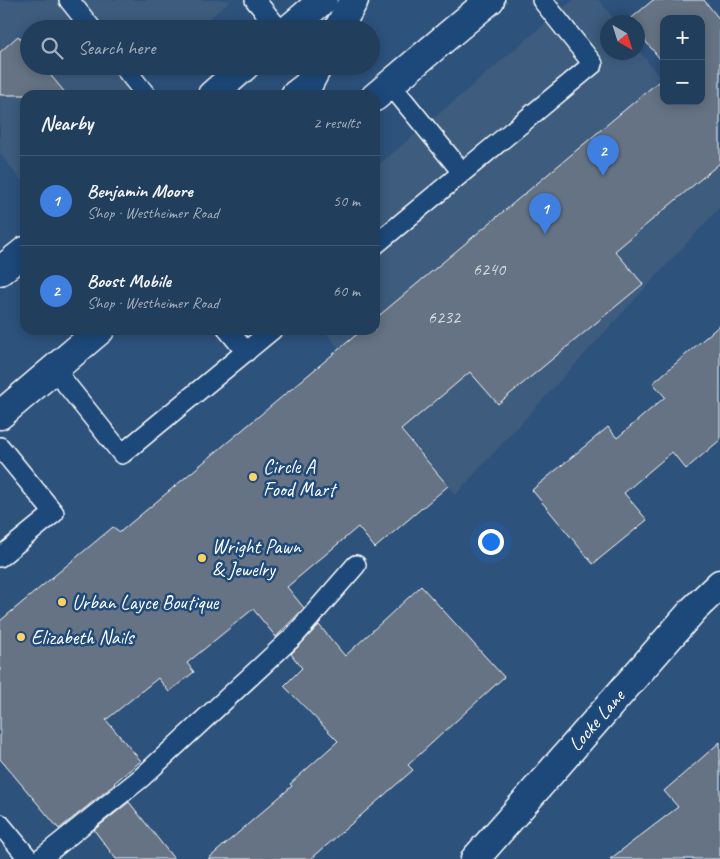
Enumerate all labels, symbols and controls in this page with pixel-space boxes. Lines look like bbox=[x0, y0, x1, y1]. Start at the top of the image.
north arrow bbox=[600, 15, 645, 60]
map controls bbox=[660, 15, 705, 105]
button: + bbox=[660, 15, 705, 60]
search box bbox=[20, 20, 380, 75]
icon: search bbox=[38, 34, 66, 62]
text: Search here bbox=[78, 36, 155, 60]
button: − bbox=[660, 60, 705, 105]
text: Nearby bbox=[40, 110, 93, 136]
text: 2 results bbox=[313, 113, 360, 133]
pin: 2 bbox=[587, 135, 619, 176]
text: Benjamin Moore bbox=[87, 179, 193, 203]
text: 1 bbox=[52, 191, 60, 211]
text: 50 m bbox=[333, 191, 360, 211]
pin: 1 bbox=[529, 193, 561, 234]
text: Shop · Westheimer Road bbox=[87, 203, 219, 223]
house number: 6240 bbox=[473, 258, 507, 280]
text: Boost Mobile bbox=[87, 269, 171, 293]
text: 2 bbox=[52, 281, 60, 301]
text: 60 m bbox=[333, 281, 360, 301]
text: Shop · Westheimer Road bbox=[87, 293, 219, 313]
house number: 6232 bbox=[428, 306, 462, 328]
place label: Circle A Food Mart bbox=[263, 454, 338, 502]
marker: Circle A Food Mart bbox=[247, 471, 259, 483]
your location bbox=[478, 529, 504, 555]
place label: Wright Pawn & Jewelry bbox=[212, 534, 302, 582]
marker: Wright Pawn & Jewelry bbox=[196, 552, 208, 564]
place label: Urban Layce Boutique bbox=[72, 590, 220, 615]
marker: Urban Layce Boutique bbox=[56, 596, 68, 608]
place label: Elizabeth Nails bbox=[31, 625, 136, 650]
marker: Elizabeth Nails bbox=[15, 631, 27, 643]
street label: Locke Lane bbox=[563, 683, 631, 756]

